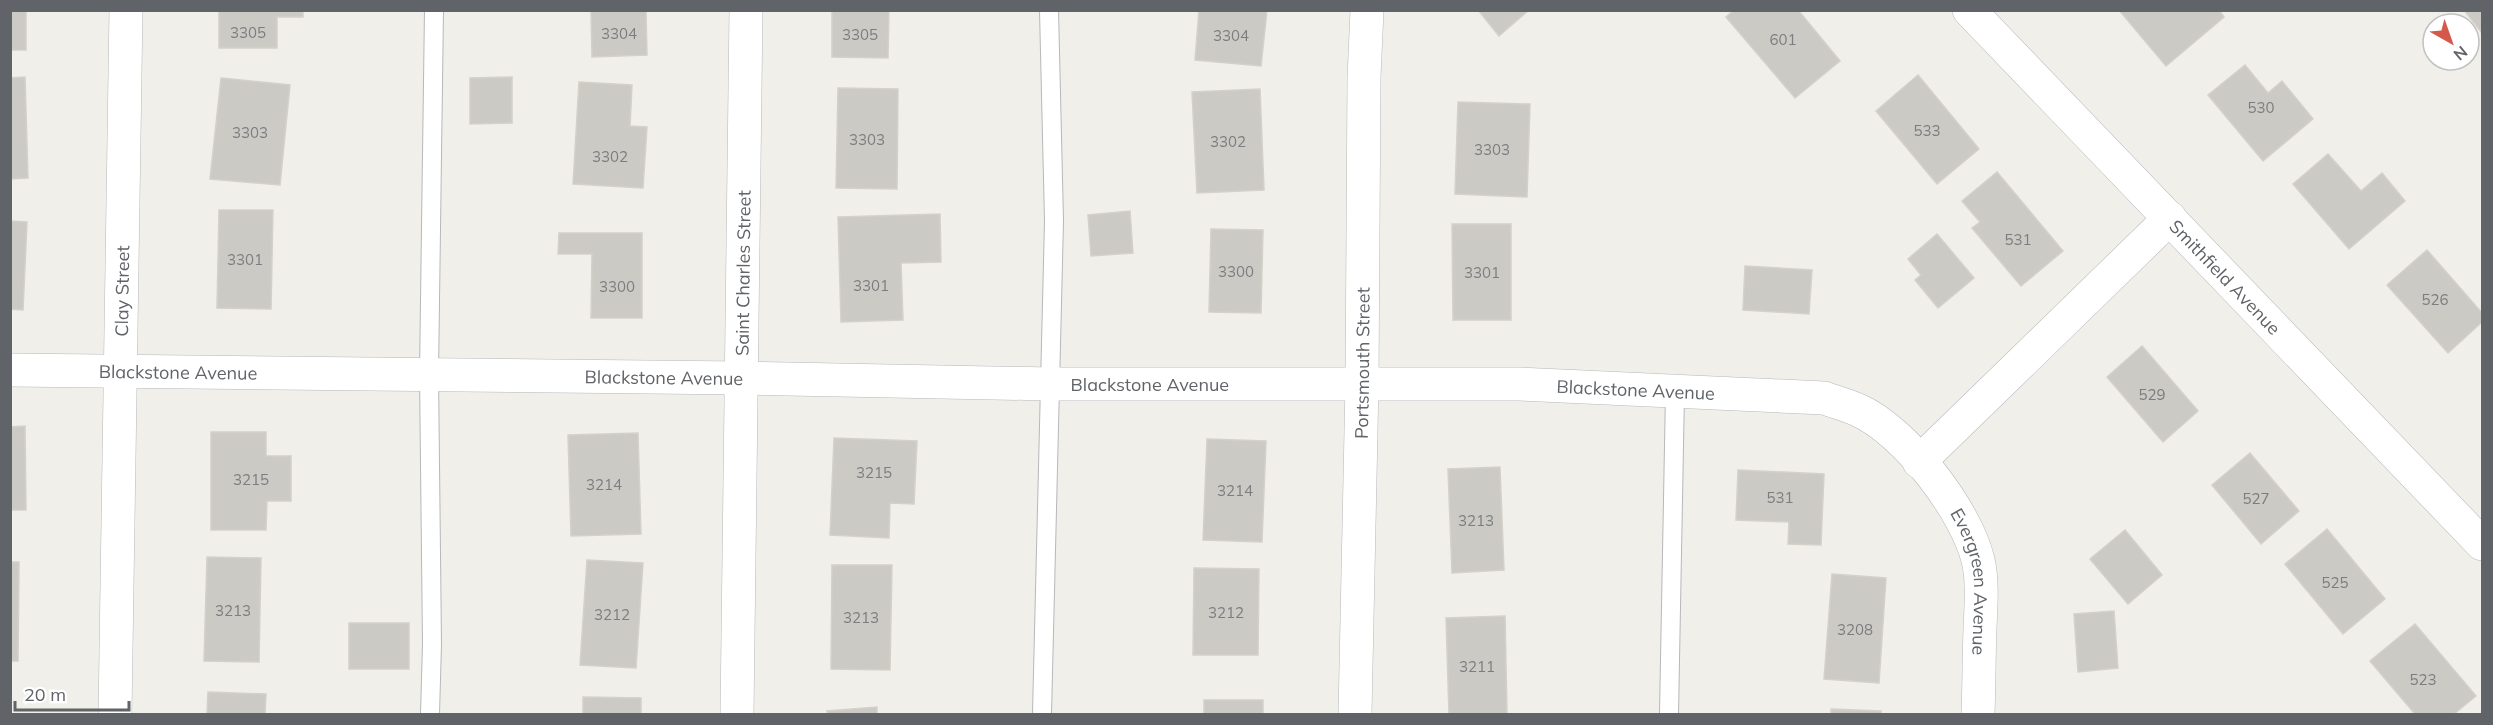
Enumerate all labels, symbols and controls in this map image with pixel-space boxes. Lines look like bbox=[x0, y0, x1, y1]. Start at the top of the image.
north arrow bbox=[2421, 12, 2481, 72]
house number: 3305 bbox=[230, 23, 266, 42]
house number: 3304 bbox=[601, 24, 637, 43]
house number: 3305 bbox=[842, 25, 878, 44]
house number: 3304 bbox=[1213, 26, 1249, 45]
house number: 601 bbox=[1769, 30, 1797, 49]
text: N bbox=[2450, 42, 2472, 65]
house number: 530 bbox=[2247, 98, 2275, 117]
house number: 533 bbox=[1913, 121, 1941, 140]
house number: 3303 bbox=[232, 123, 268, 142]
house number: 3303 bbox=[849, 130, 885, 149]
house number: 3302 bbox=[1210, 132, 1246, 151]
house number: 3303 bbox=[1474, 140, 1510, 159]
house number: 3302 bbox=[592, 147, 628, 166]
street label: Saint Charles Street bbox=[730, 190, 755, 356]
street label: Smithfield Avenue bbox=[2165, 214, 2286, 339]
house number: 531 bbox=[2004, 230, 2032, 249]
street label: Clay Street bbox=[109, 245, 134, 337]
house number: 3301 bbox=[227, 250, 263, 269]
house number: 3300 bbox=[1218, 262, 1254, 281]
house number: 3301 bbox=[1464, 263, 1500, 282]
house number: 3301 bbox=[853, 276, 889, 295]
house number: 3300 bbox=[599, 277, 635, 296]
street label: Portsmouth Street bbox=[1349, 287, 1374, 439]
house number: 526 bbox=[2421, 290, 2449, 309]
street label: Blackstone Avenue bbox=[99, 359, 257, 384]
street label: Blackstone Avenue bbox=[585, 365, 743, 390]
street label: Blackstone Avenue bbox=[1071, 373, 1229, 396]
street label: Blackstone Avenue bbox=[1556, 374, 1715, 404]
house number: 529 bbox=[2138, 385, 2166, 404]
house number: 3215 bbox=[856, 463, 892, 482]
house number: 3215 bbox=[233, 470, 269, 489]
house number: 3214 bbox=[586, 475, 622, 494]
house number: 3214 bbox=[1217, 481, 1253, 500]
house number: 531 bbox=[1766, 488, 1794, 507]
house number: 527 bbox=[2242, 489, 2270, 508]
street label: Evergreen Avenue bbox=[1946, 504, 1993, 656]
house number: 3213 bbox=[1458, 511, 1494, 530]
house number: 525 bbox=[2321, 573, 2349, 592]
house number: 3213 bbox=[215, 601, 251, 620]
house number: 3212 bbox=[1208, 603, 1244, 622]
house number: 3212 bbox=[594, 605, 630, 624]
house number: 3213 bbox=[843, 608, 879, 627]
house number: 3208 bbox=[1837, 620, 1873, 639]
house number: 3211 bbox=[1459, 657, 1495, 676]
house number: 523 bbox=[2409, 670, 2437, 689]
scale bar bbox=[15, 674, 129, 712]
text: 20 m bbox=[24, 683, 66, 706]

